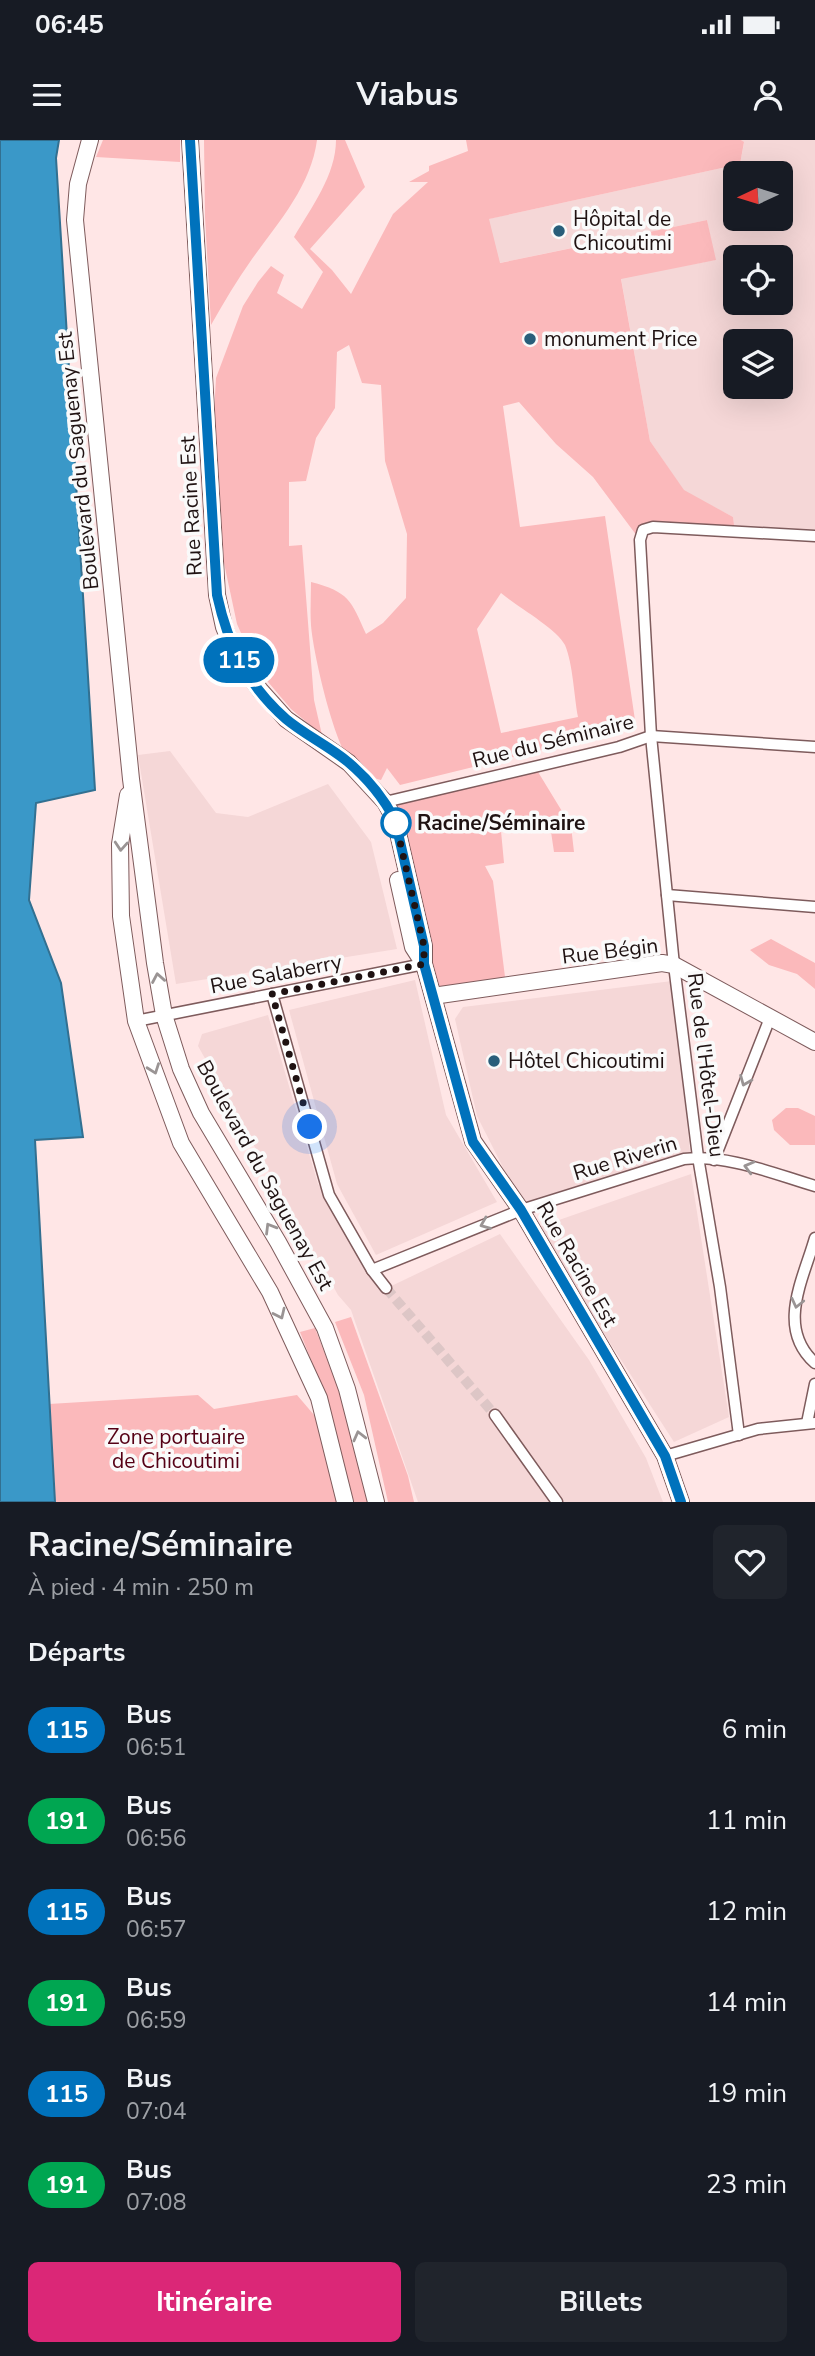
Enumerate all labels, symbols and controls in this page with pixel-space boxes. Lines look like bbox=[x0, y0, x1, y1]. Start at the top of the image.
text: 06:45 bbox=[35, 7, 104, 42]
text: Viabus bbox=[357, 73, 458, 116]
icon: menu bbox=[28, 76, 66, 114]
icon: person bbox=[749, 76, 787, 114]
north arrow bbox=[723, 161, 793, 231]
map controls bbox=[723, 161, 793, 399]
place label: Hôpital de Chicoutimi bbox=[573, 205, 672, 257]
marker: Hôpital de Chicoutimi bbox=[551, 223, 567, 239]
button: locate bbox=[723, 245, 793, 315]
place label: monument Price bbox=[544, 325, 697, 353]
button: layers bbox=[723, 329, 793, 399]
street label: Boulevard du Saguenay Est bbox=[50, 330, 105, 591]
marker: monument Price bbox=[522, 331, 538, 347]
street label: Rue Racine Est bbox=[173, 435, 209, 577]
line badge: 115 bbox=[199, 637, 279, 683]
text: 115 bbox=[217, 644, 261, 676]
street label: Rue du Séminaire bbox=[469, 707, 637, 775]
marker: Racine/Séminaire bbox=[381, 808, 411, 838]
place label: Racine/Séminaire bbox=[417, 809, 585, 837]
one-way arrow bbox=[114, 841, 129, 852]
street label: Rue Bégin bbox=[560, 931, 660, 971]
street label: Rue Salaberry bbox=[208, 947, 344, 1000]
street label: Rue de l'Hôtel-Dieu bbox=[681, 971, 731, 1159]
one-way arrow bbox=[151, 972, 166, 984]
place label: Hôtel Chicoutimi bbox=[508, 1047, 665, 1075]
marker: Hôtel Chicoutimi bbox=[486, 1053, 502, 1069]
street label: Boulevard du Saguenay Est bbox=[190, 1055, 340, 1296]
one-way arrow bbox=[146, 1063, 160, 1075]
one-way arrow bbox=[740, 1075, 754, 1087]
your location bbox=[292, 1109, 327, 1144]
street label: Rue Riverin bbox=[570, 1129, 680, 1187]
one-way arrow bbox=[744, 1161, 756, 1175]
street label: Rue Racine Est bbox=[530, 1196, 624, 1332]
one-way arrow bbox=[479, 1216, 491, 1230]
one-way arrow bbox=[265, 1223, 278, 1236]
one-way arrow bbox=[790, 1296, 805, 1308]
one-way arrow bbox=[272, 1307, 286, 1319]
park label: Zone portuaire de Chicoutimi bbox=[107, 1423, 245, 1475]
one-way arrow bbox=[353, 1430, 367, 1442]
text: Racine/Séminaire bbox=[28, 1523, 293, 1568]
button: heart bbox=[713, 1525, 787, 1599]
text: À pied · 4 min · 250 m bbox=[28, 1572, 254, 1603]
text: Départs bbox=[28, 1635, 125, 1670]
text: Bus bbox=[126, 1697, 172, 1732]
text: 6 min bbox=[722, 1712, 787, 1747]
text: 115 bbox=[45, 1714, 88, 1746]
text: 06:51 bbox=[126, 1732, 186, 1763]
text: Bus bbox=[126, 1788, 172, 1823]
text: 11 min bbox=[706, 1803, 787, 1838]
text: 191 bbox=[45, 1805, 88, 1837]
text: 06:56 bbox=[126, 1823, 186, 1854]
text: Bus bbox=[126, 1879, 172, 1914]
text: 12 min bbox=[706, 1894, 787, 1929]
text: 115 bbox=[45, 1896, 88, 1928]
text: 06:57 bbox=[126, 1914, 186, 1945]
text: Bus bbox=[126, 1970, 172, 2005]
text: 14 min bbox=[706, 1985, 787, 2020]
text: 191 bbox=[45, 1987, 88, 2019]
text: 06:59 bbox=[126, 2005, 186, 2036]
text: Bus bbox=[126, 2061, 172, 2096]
text: 19 min bbox=[706, 2076, 787, 2111]
text: 115 bbox=[45, 2078, 88, 2110]
text: 07:04 bbox=[126, 2096, 186, 2127]
text: Bus bbox=[126, 2152, 172, 2187]
text: 23 min bbox=[706, 2167, 787, 2202]
text: 191 bbox=[45, 2169, 88, 2201]
text: 07:08 bbox=[126, 2187, 186, 2218]
button: Itinéraire bbox=[28, 2262, 401, 2342]
button: Billets bbox=[415, 2262, 787, 2342]

